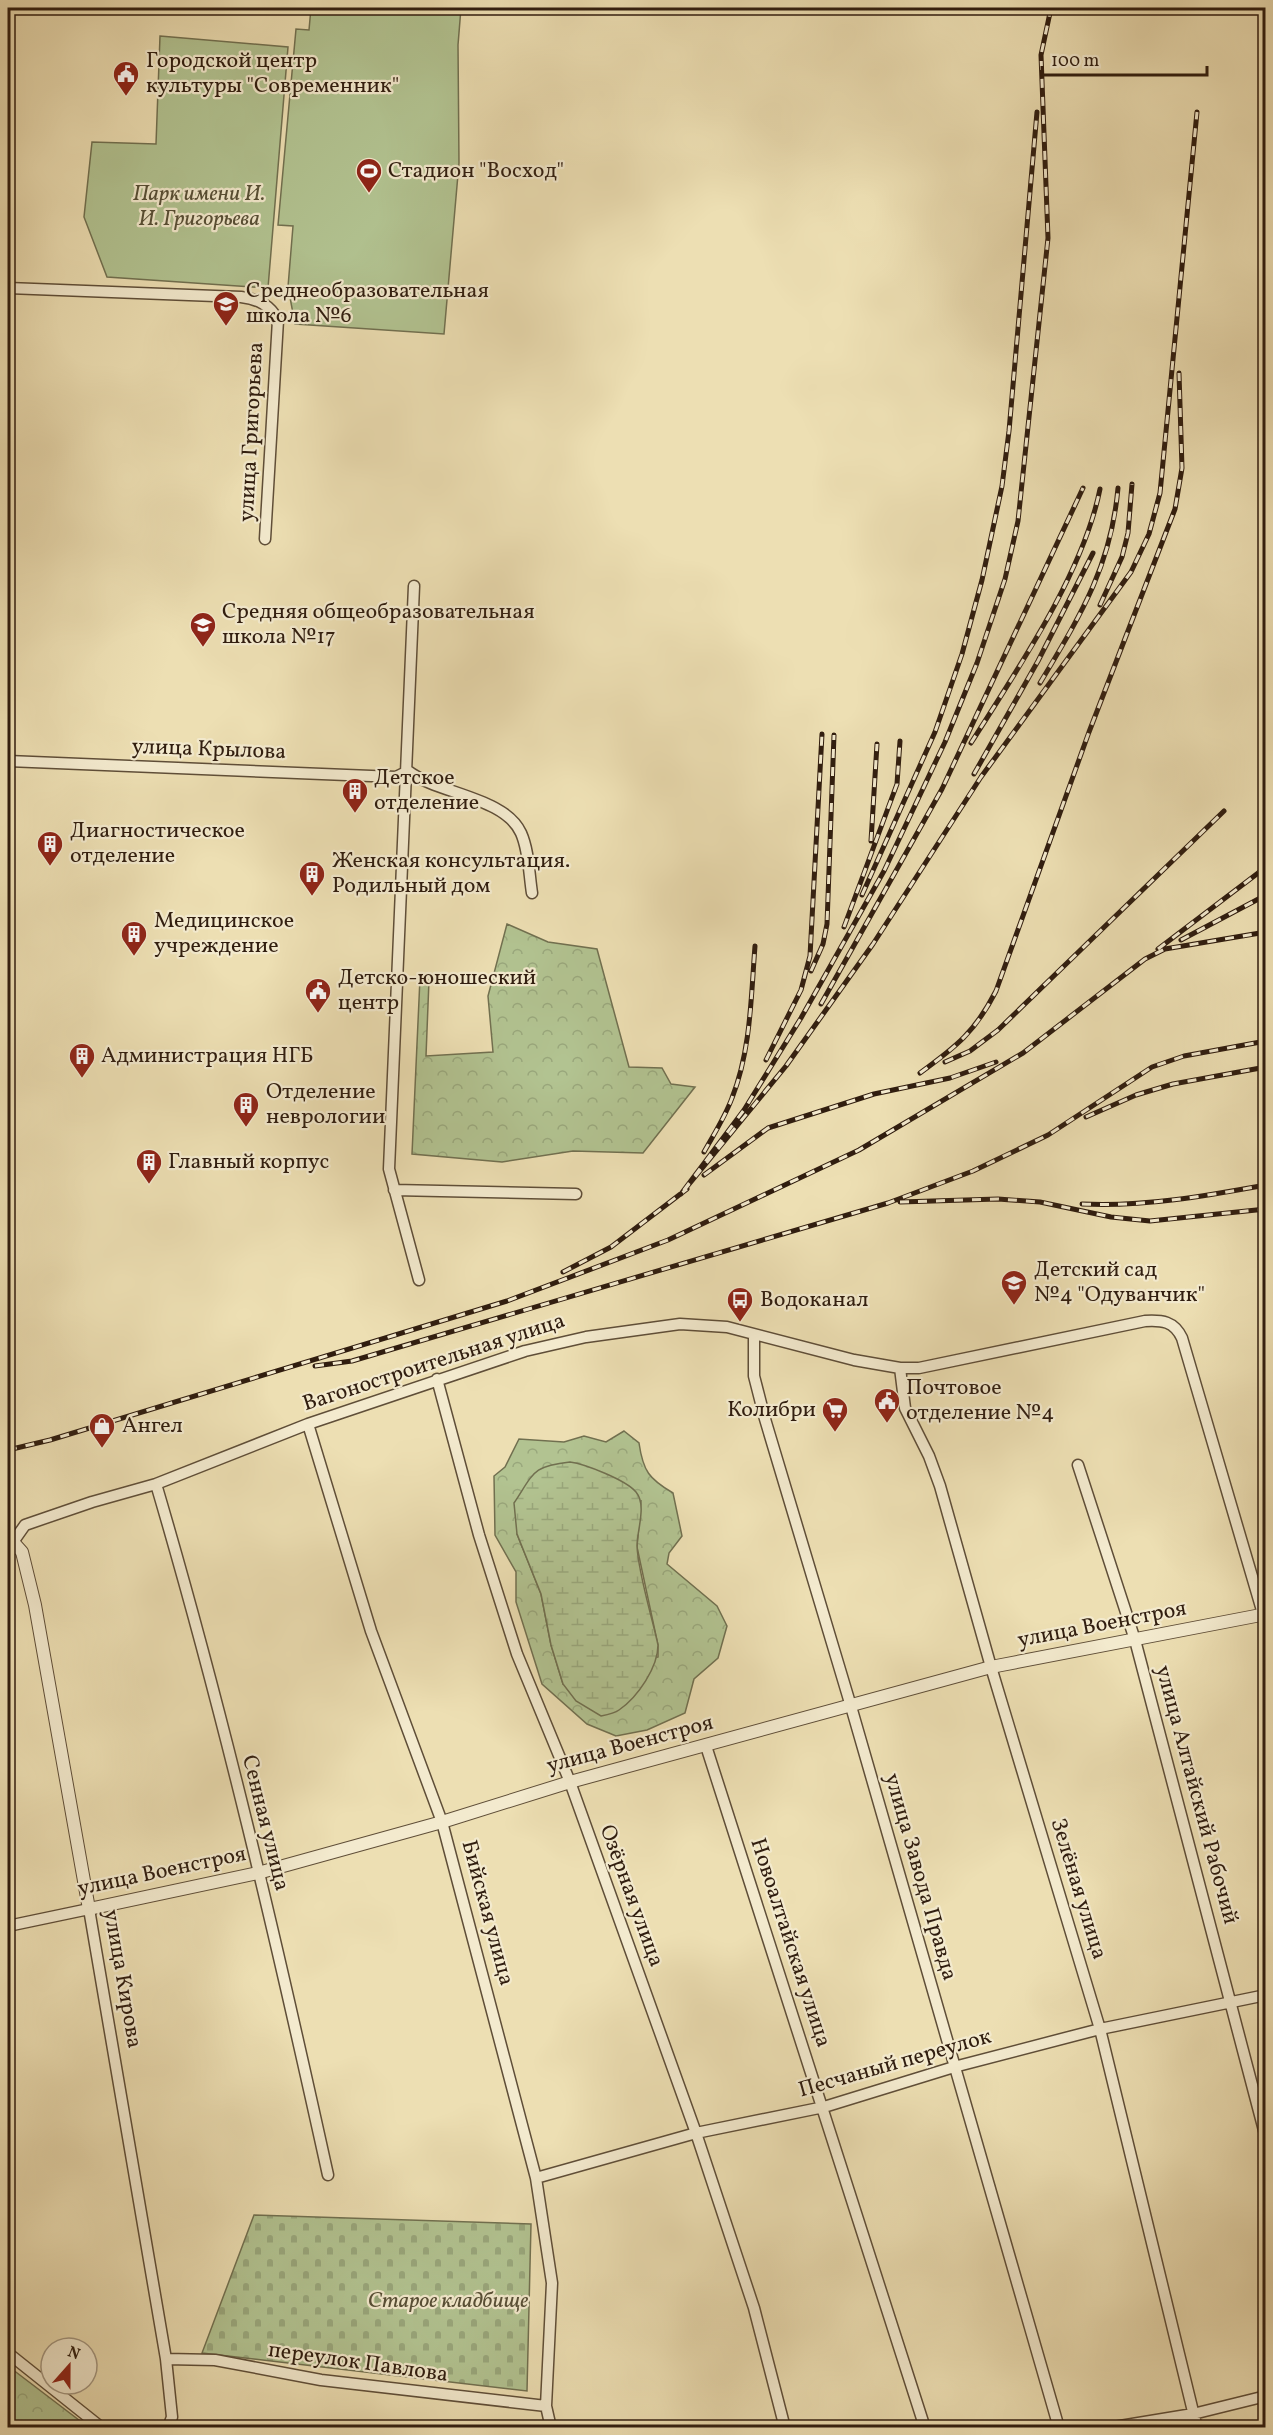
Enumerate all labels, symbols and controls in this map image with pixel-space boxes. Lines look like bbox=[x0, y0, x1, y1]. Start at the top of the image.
scale bar bbox=[1042, 39, 1207, 77]
place label: Городской центр культуры "Современник" bbox=[146, 46, 399, 102]
text: 100 m bbox=[1051, 49, 1100, 74]
public building icon: Городской центр культуры "Современник" bbox=[111, 59, 141, 97]
sports icon: Стадион "Восход" bbox=[354, 156, 384, 194]
place label: Стадион "Восход" bbox=[388, 156, 564, 187]
park label: Парк имени И. И. Григорьева bbox=[133, 179, 265, 235]
place label: Среднеобразовательная школа №6 bbox=[246, 276, 489, 332]
school or university icon: Среднеобразовательная школа №6 bbox=[211, 289, 241, 327]
street label: улица Григорьева bbox=[232, 341, 272, 523]
place label: Средняя общеобразовательная школа №17 bbox=[222, 597, 535, 653]
school or university icon: Средняя общеобразовательная школа №17 bbox=[188, 610, 218, 648]
street label: улица Крылова bbox=[131, 732, 287, 768]
place label: Детское отделение bbox=[374, 763, 479, 819]
building icon: Детское отделение bbox=[340, 776, 370, 814]
place label: Диагностическое отделение bbox=[70, 816, 245, 872]
building icon: Диагностическое отделение bbox=[35, 829, 65, 867]
place label: Женская консультация. Родильный дом bbox=[332, 846, 570, 902]
building icon: Женская консультация. Родильный дом bbox=[297, 859, 327, 897]
place label: Медицинское учреждение bbox=[154, 906, 294, 962]
building icon: Медицинское учреждение bbox=[119, 919, 149, 957]
place label: Детско-юношеский центр bbox=[338, 963, 536, 1019]
public building icon: Детско-юношеский центр bbox=[303, 976, 333, 1014]
building icon: Администрация НГБ bbox=[67, 1041, 97, 1079]
place label: Администрация НГБ bbox=[101, 1041, 314, 1072]
place label: Отделение неврологии bbox=[266, 1077, 385, 1133]
building icon: Отделение неврологии bbox=[231, 1090, 261, 1128]
building icon: Главный корпус bbox=[134, 1147, 164, 1185]
place label: Главный корпус bbox=[168, 1147, 329, 1178]
place label: Детский сад №4 "Одуванчик" bbox=[1034, 1255, 1205, 1311]
school or university icon: Детский сад №4 "Одуванчик" bbox=[999, 1268, 1029, 1306]
bus stop icon: Водоканал bbox=[725, 1285, 755, 1323]
place label: Водоканал bbox=[760, 1285, 869, 1316]
street label: Вагоностроительная улица bbox=[299, 1306, 569, 1420]
place label: Почтовое отделение №4 bbox=[906, 1373, 1054, 1429]
public building icon: Почтовое отделение №4 bbox=[872, 1386, 902, 1424]
place label: Колибри bbox=[727, 1395, 816, 1426]
supermarket icon: Колибри bbox=[820, 1395, 850, 1433]
shop icon: Ангел bbox=[87, 1411, 117, 1449]
place label: Ангел bbox=[122, 1411, 183, 1442]
street label: улица Военстроя bbox=[1015, 1593, 1189, 1657]
street label: улица Алтайский Рабочий bbox=[1146, 1662, 1246, 1928]
street label: улица Военстроя bbox=[543, 1708, 717, 1782]
street label: Сенная улица bbox=[233, 1752, 297, 1894]
street label: улица Завода Правда bbox=[876, 1770, 964, 1984]
street label: Зелёная улица bbox=[1042, 1815, 1114, 1963]
street label: Озёрная улица bbox=[591, 1820, 671, 1972]
street label: Новоалтайская улица bbox=[742, 1834, 838, 2052]
street label: Бийская улица bbox=[453, 1837, 521, 1989]
street label: улица Военстроя bbox=[75, 1839, 249, 1905]
street label: улица Кирова bbox=[95, 1907, 149, 2051]
street label: Песчаный переулок bbox=[795, 2022, 995, 2106]
park label: Старое кладбище bbox=[368, 2286, 528, 2317]
street label: переулок Павлова bbox=[266, 2335, 450, 2391]
north arrow bbox=[39, 2336, 99, 2396]
text: N bbox=[64, 2342, 83, 2366]

